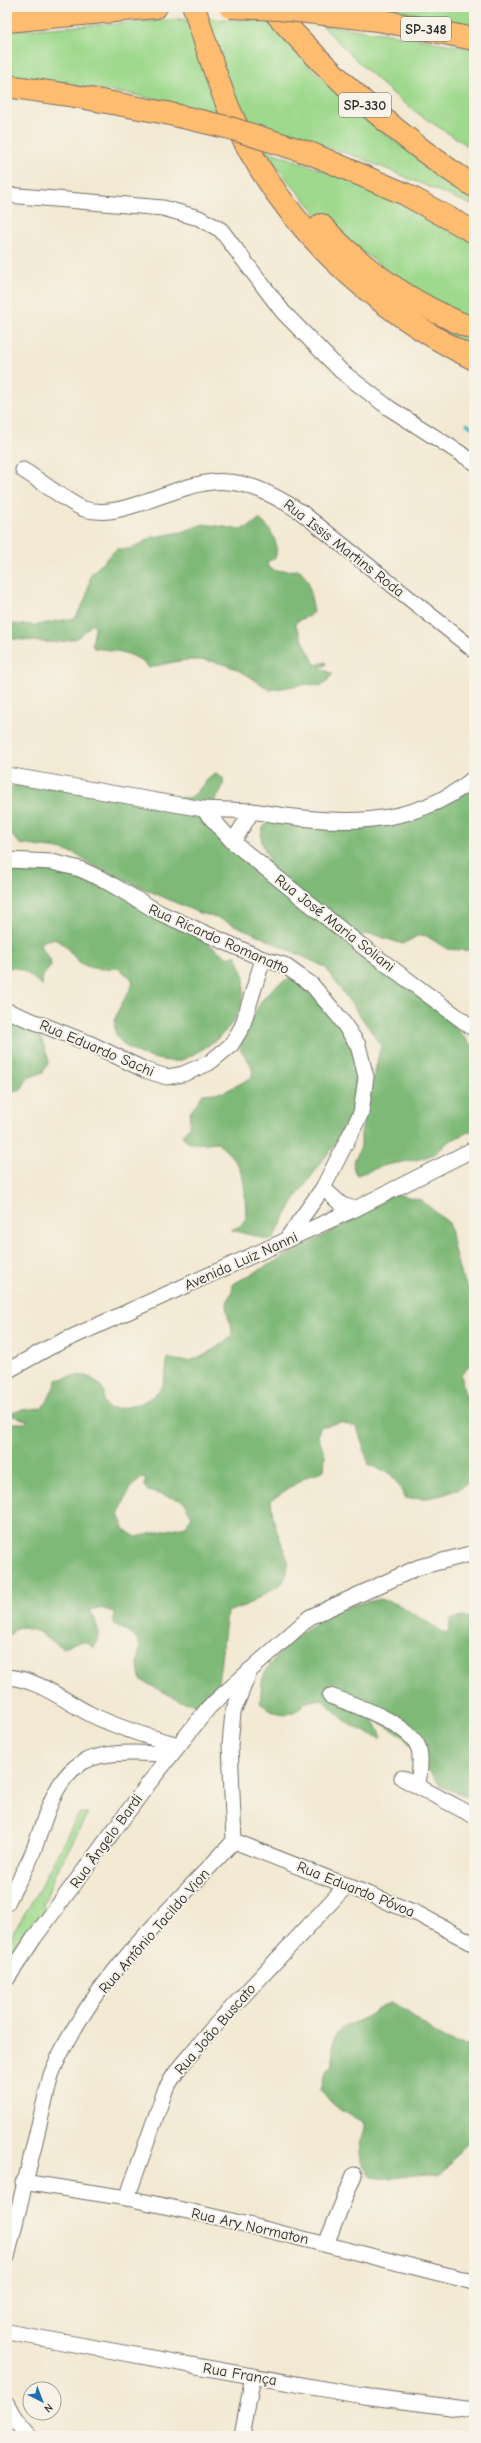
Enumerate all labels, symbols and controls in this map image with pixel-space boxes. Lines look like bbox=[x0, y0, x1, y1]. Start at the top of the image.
road number: SP-348 bbox=[401, 17, 451, 41]
road number: SP-330 bbox=[339, 93, 391, 117]
street label: Rua Issis Martins Roda bbox=[280, 495, 408, 601]
street label: Rua José Maria Soliani bbox=[271, 870, 399, 976]
street label: Rua Ricardo Romanatto bbox=[146, 900, 292, 978]
street label: Rua Eduardo Sachi bbox=[37, 1016, 157, 1080]
street label: Avenida Luiz Nanni bbox=[182, 1228, 300, 1294]
street label: Rua Ângelo Bardi bbox=[65, 1790, 146, 1892]
street label: Rua Eduardo Póvoa bbox=[295, 1857, 417, 1921]
street label: Rua Antônio Tacildo Vion bbox=[95, 1865, 213, 1997]
street label: Rua João Buscato bbox=[171, 1980, 259, 2078]
street label: Rua Ary Normaton bbox=[190, 2204, 310, 2248]
street label: Rua França bbox=[202, 2359, 278, 2389]
north arrow bbox=[22, 2381, 62, 2421]
text: N bbox=[41, 2401, 55, 2415]

